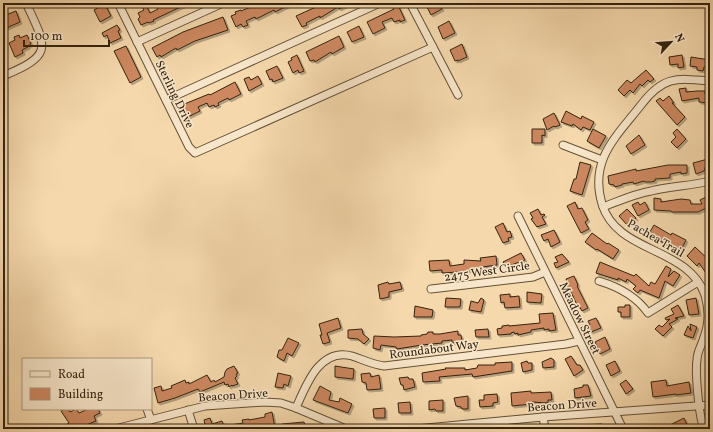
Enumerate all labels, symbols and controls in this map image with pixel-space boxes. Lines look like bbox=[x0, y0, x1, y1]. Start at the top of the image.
scale bar bbox=[24, 22, 109, 48]
north arrow bbox=[651, 22, 691, 62]
text: 100 m bbox=[30, 29, 63, 45]
text: N bbox=[670, 31, 687, 45]
street label: Sterling Drive bbox=[151, 58, 198, 131]
street label: Pachea Trail bbox=[624, 216, 687, 262]
street label: 2475 West Circle bbox=[443, 258, 531, 286]
street label: Meadow Street bbox=[555, 280, 603, 357]
street label: Roundabout Way bbox=[388, 336, 480, 363]
legend bbox=[22, 358, 152, 410]
text: Road bbox=[58, 367, 85, 383]
street label: Beacon Drive bbox=[198, 386, 269, 406]
text: Building bbox=[58, 387, 103, 403]
street label: Beacon Drive bbox=[527, 396, 598, 416]

